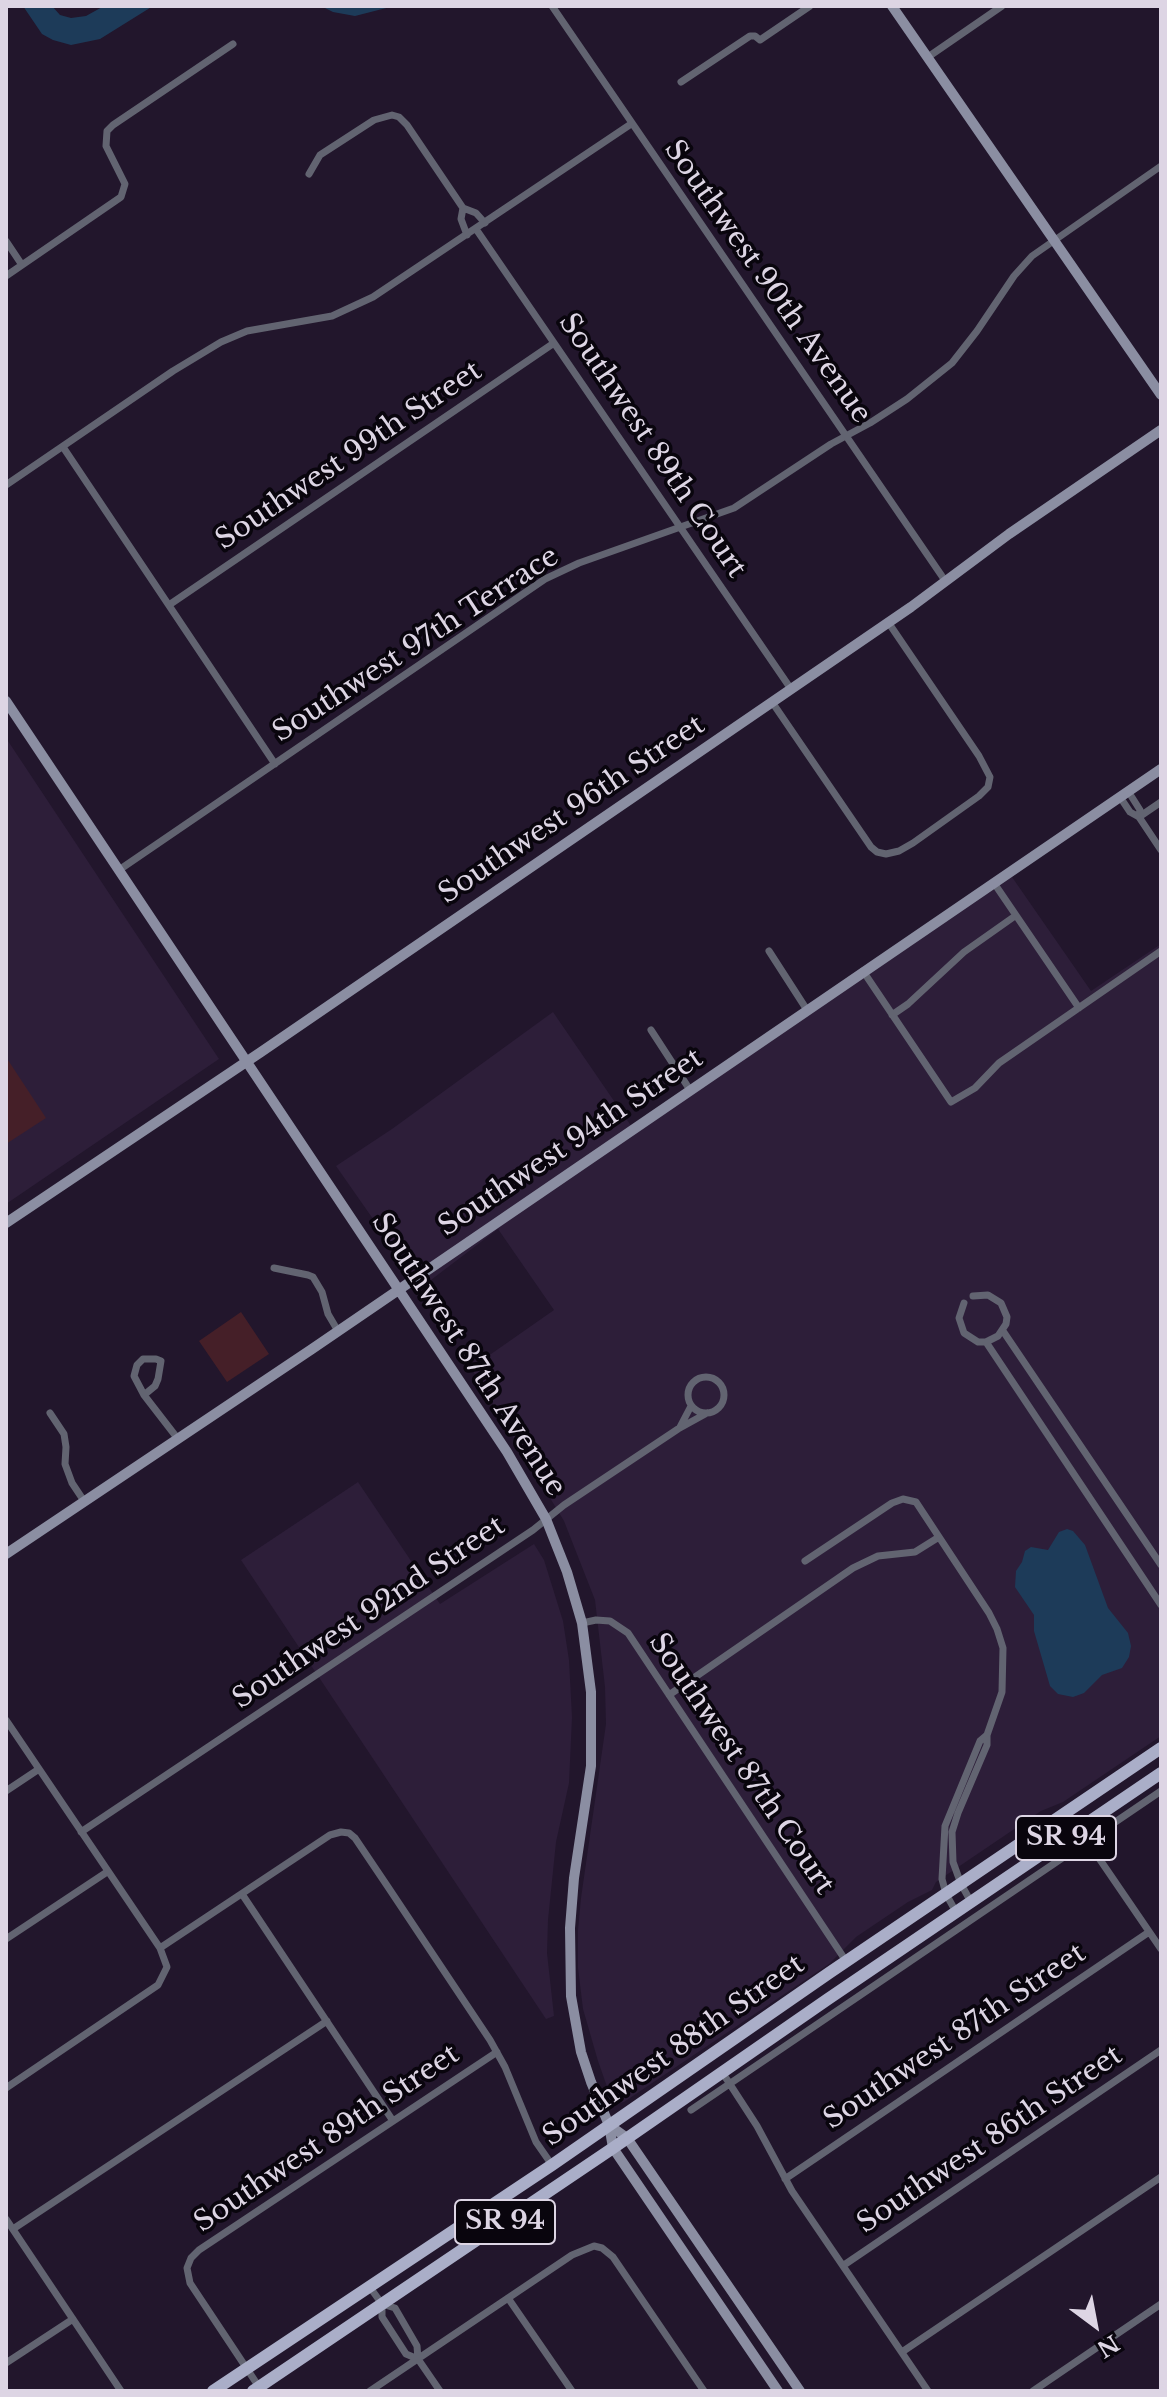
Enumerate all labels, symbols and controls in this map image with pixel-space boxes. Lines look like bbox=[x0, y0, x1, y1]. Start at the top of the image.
street label: Southwest 90th Avenue bbox=[656, 134, 878, 430]
street label: Southwest 89th Court bbox=[551, 307, 753, 585]
street label: Southwest 99th Street bbox=[210, 354, 488, 558]
street label: Southwest 97th Terrace bbox=[267, 540, 565, 750]
street label: Southwest 96th Street bbox=[433, 708, 711, 912]
street label: Southwest 94th Street bbox=[432, 1042, 710, 1244]
street label: Southwest 87th Avenue bbox=[364, 1207, 572, 1503]
street label: Southwest 92nd Street bbox=[227, 1509, 511, 1717]
street label: Southwest 87th Court bbox=[641, 1627, 841, 1901]
road number: SR 94 bbox=[1016, 1816, 1116, 1860]
street label: Southwest 87th Street bbox=[818, 1937, 1092, 2137]
street label: Southwest 88th Street bbox=[537, 1948, 811, 2154]
street label: Southwest 89th Street bbox=[188, 2038, 466, 2240]
street label: Southwest 86th Street bbox=[851, 2039, 1129, 2241]
road number: SR 94 bbox=[455, 2200, 555, 2244]
north arrow bbox=[1055, 2285, 1135, 2365]
text: N bbox=[1092, 2329, 1124, 2363]

